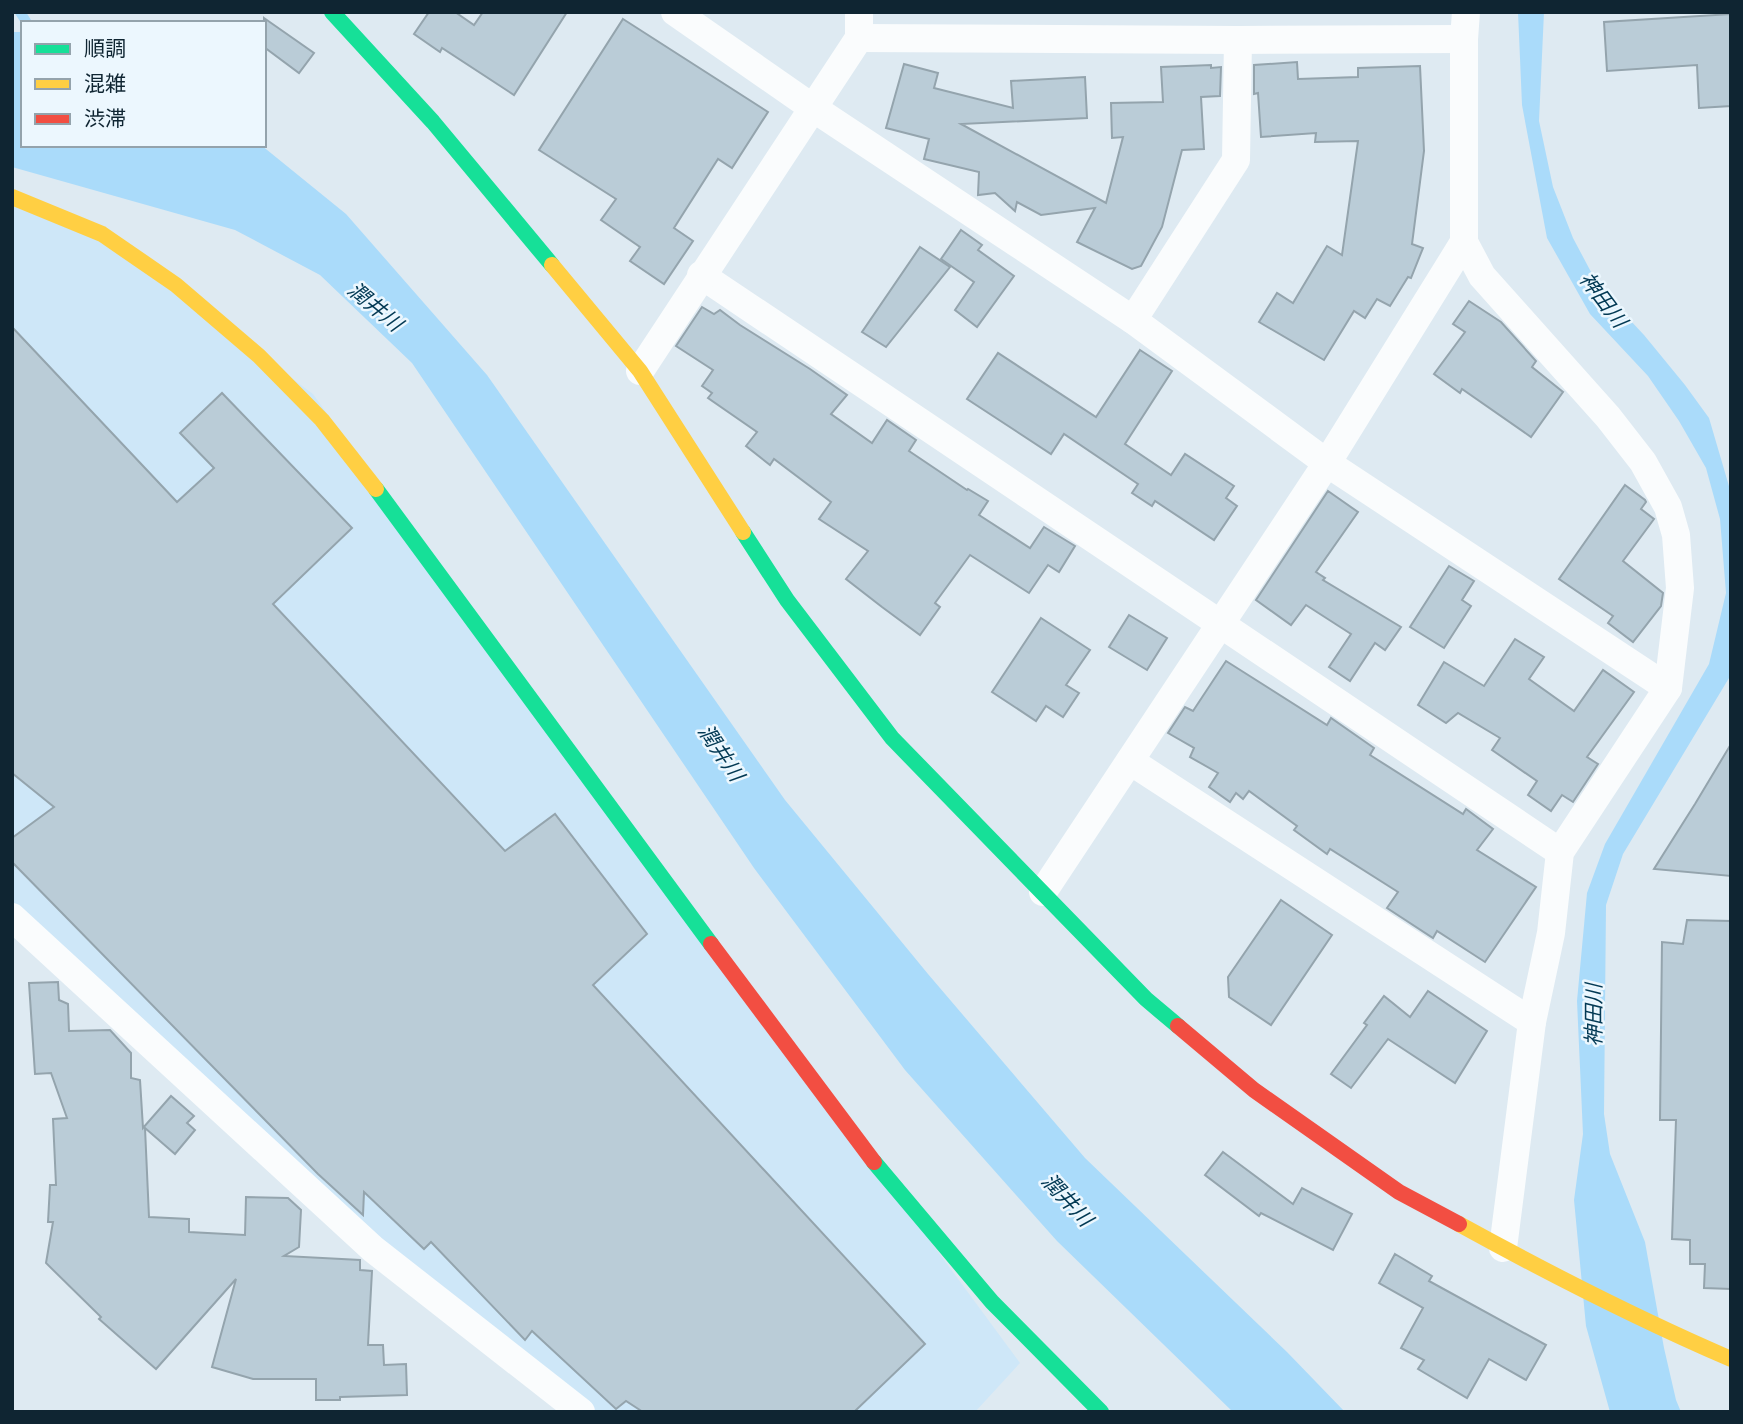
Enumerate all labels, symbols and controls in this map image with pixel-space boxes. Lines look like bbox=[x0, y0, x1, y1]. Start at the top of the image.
legend bbox=[21, 21, 266, 147]
text: 順調 bbox=[84, 34, 126, 63]
text: 混雑 bbox=[84, 69, 126, 98]
text: 渋滞 bbox=[84, 104, 126, 133]
water label: 神田川 bbox=[1573, 266, 1635, 335]
water label: 潤井川 bbox=[342, 275, 410, 339]
water label: 潤井川 bbox=[692, 718, 752, 789]
water label: 神田川 bbox=[1579, 982, 1608, 1047]
water label: 潤井川 bbox=[1035, 1167, 1101, 1234]

